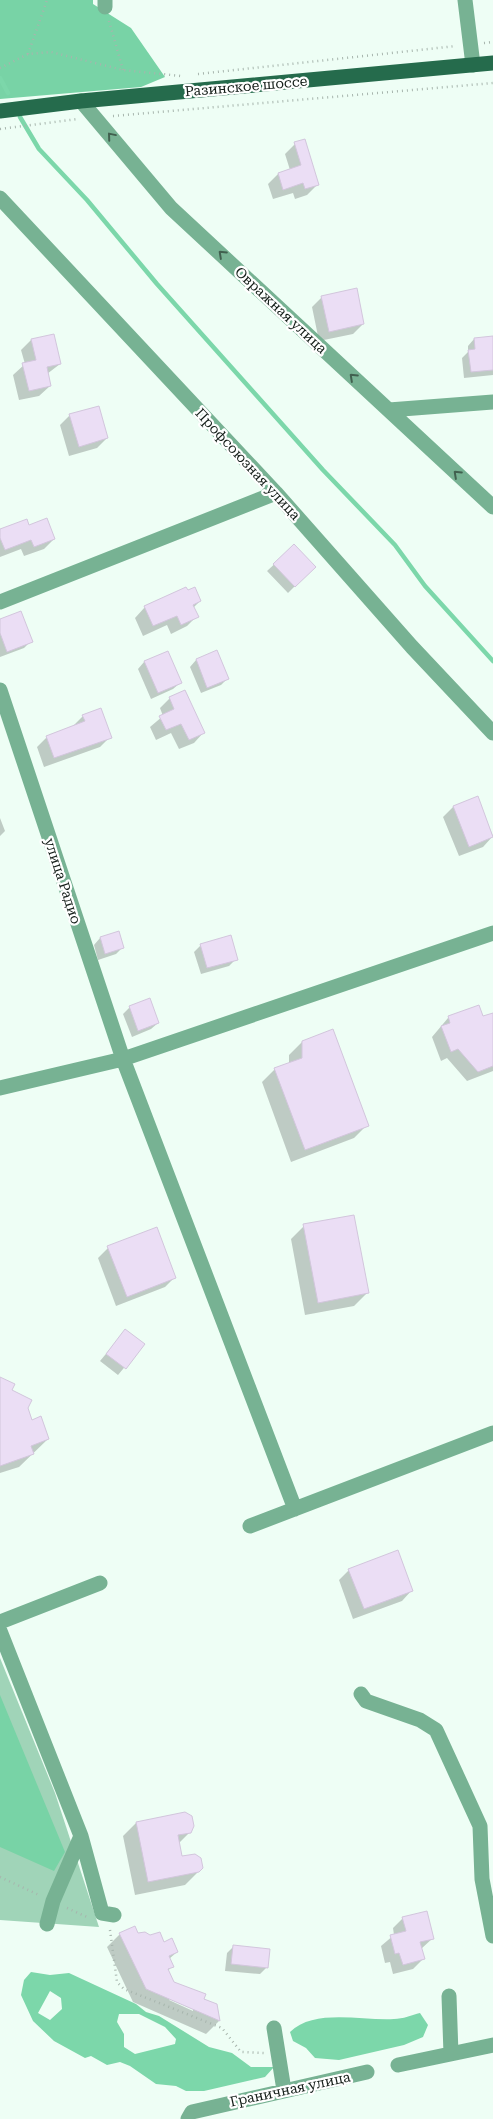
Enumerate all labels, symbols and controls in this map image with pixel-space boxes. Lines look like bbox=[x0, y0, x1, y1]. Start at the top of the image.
street label: Разинское шоссе bbox=[184, 73, 308, 99]
one-way arrow bbox=[108, 133, 116, 142]
one-way arrow bbox=[218, 251, 227, 260]
street label: Овражная улица bbox=[232, 263, 330, 357]
one-way arrow bbox=[350, 374, 359, 383]
street label: Профсоюзная улица bbox=[192, 405, 304, 523]
one-way arrow bbox=[454, 471, 463, 480]
street label: улица Радио bbox=[42, 836, 84, 926]
street label: Граничная улица bbox=[228, 2068, 352, 2110]

